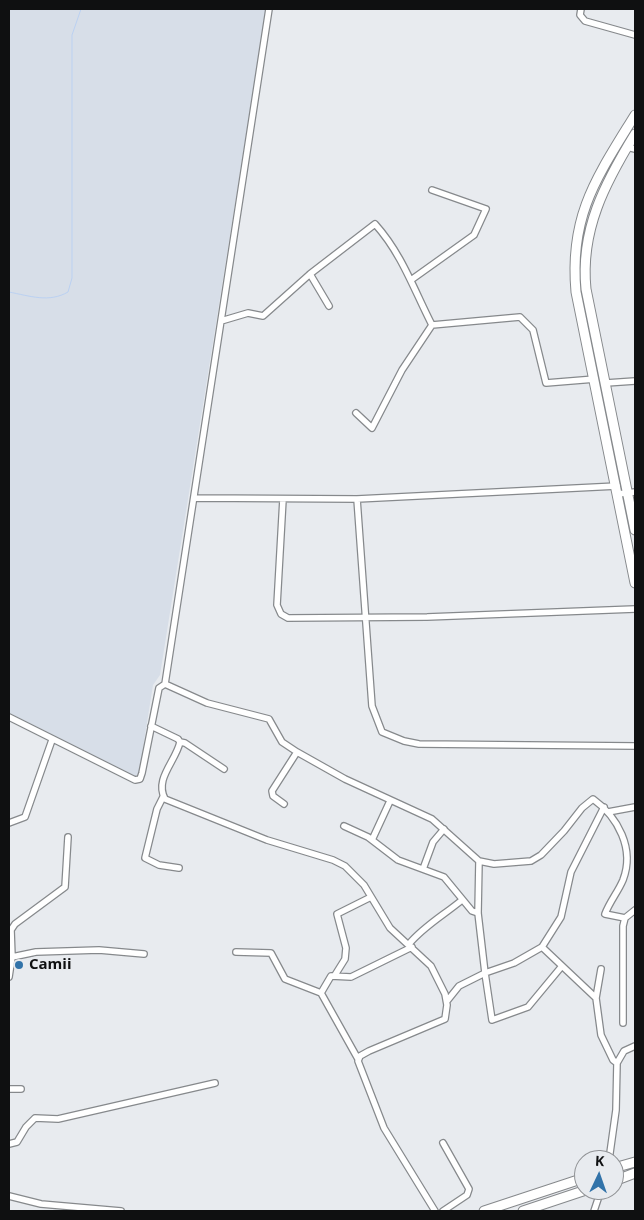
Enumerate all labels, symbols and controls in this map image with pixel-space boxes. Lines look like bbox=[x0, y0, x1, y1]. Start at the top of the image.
place label: Camii bbox=[29, 956, 72, 974]
marker: Camii bbox=[13, 959, 25, 971]
north arrow bbox=[574, 1150, 624, 1200]
text: K bbox=[595, 1151, 605, 1170]

